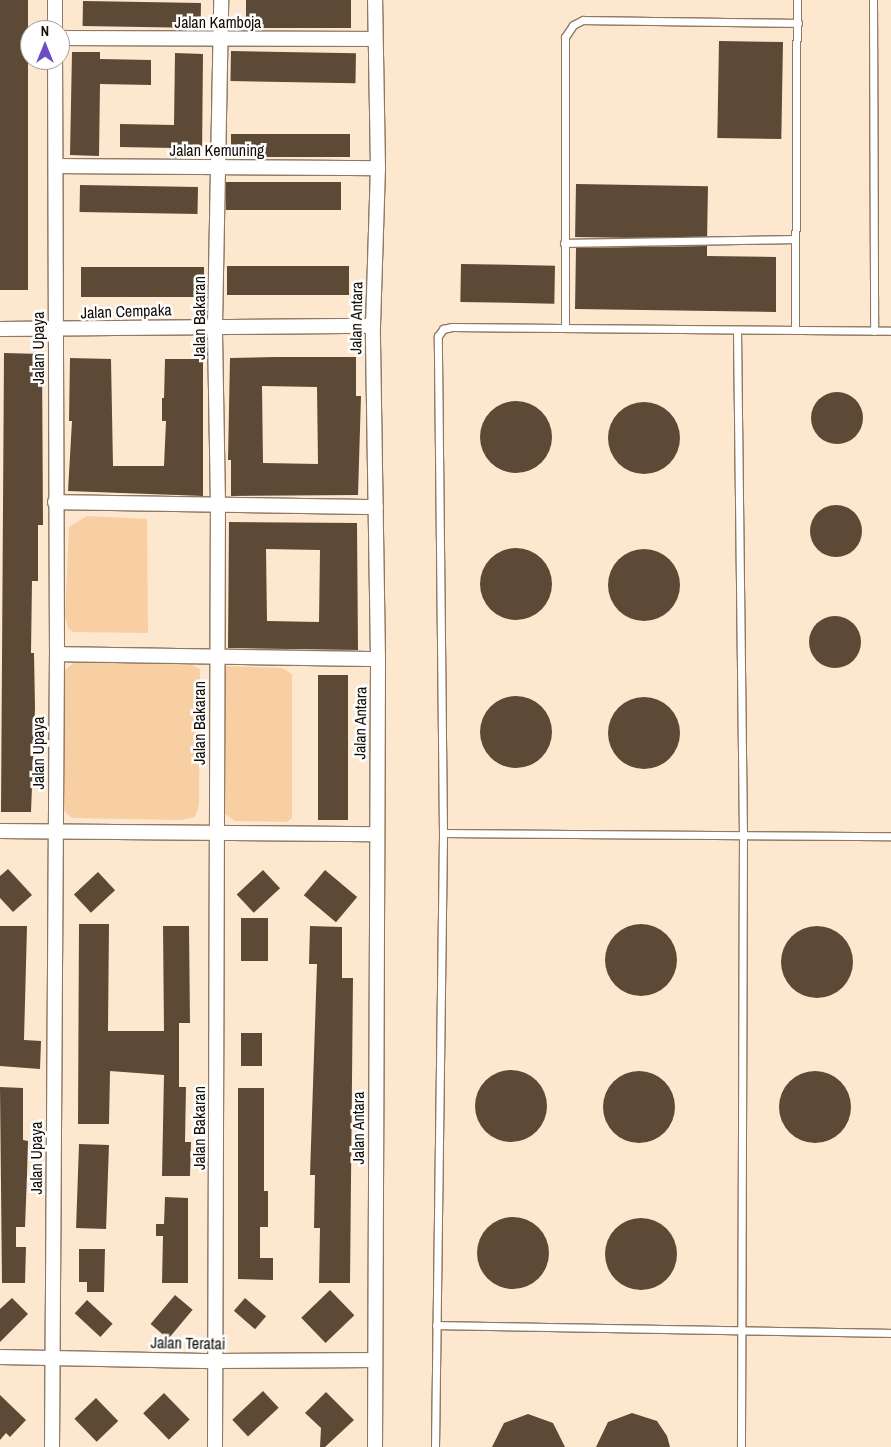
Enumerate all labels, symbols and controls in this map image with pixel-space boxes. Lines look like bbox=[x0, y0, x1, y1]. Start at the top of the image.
street label: Jalan Kamboja bbox=[175, 12, 261, 32]
north arrow bbox=[20, 20, 70, 70]
text: N bbox=[41, 22, 49, 40]
street label: Jalan Kemuning bbox=[170, 140, 264, 160]
street label: Jalan Bakaran bbox=[189, 276, 209, 360]
street label: Jalan Antara bbox=[346, 281, 366, 355]
street label: Jalan Cempaka bbox=[80, 300, 172, 322]
street label: Jalan Upaya bbox=[28, 312, 48, 384]
street label: Jalan Bakaran bbox=[189, 681, 209, 765]
street label: Jalan Antara bbox=[350, 686, 370, 760]
street label: Jalan Upaya bbox=[28, 717, 48, 789]
street label: Jalan Bakaran bbox=[189, 1086, 209, 1170]
street label: Jalan Antara bbox=[348, 1091, 368, 1165]
street label: Jalan Upaya bbox=[26, 1122, 46, 1194]
street label: Jalan Teratai bbox=[150, 1333, 226, 1353]

